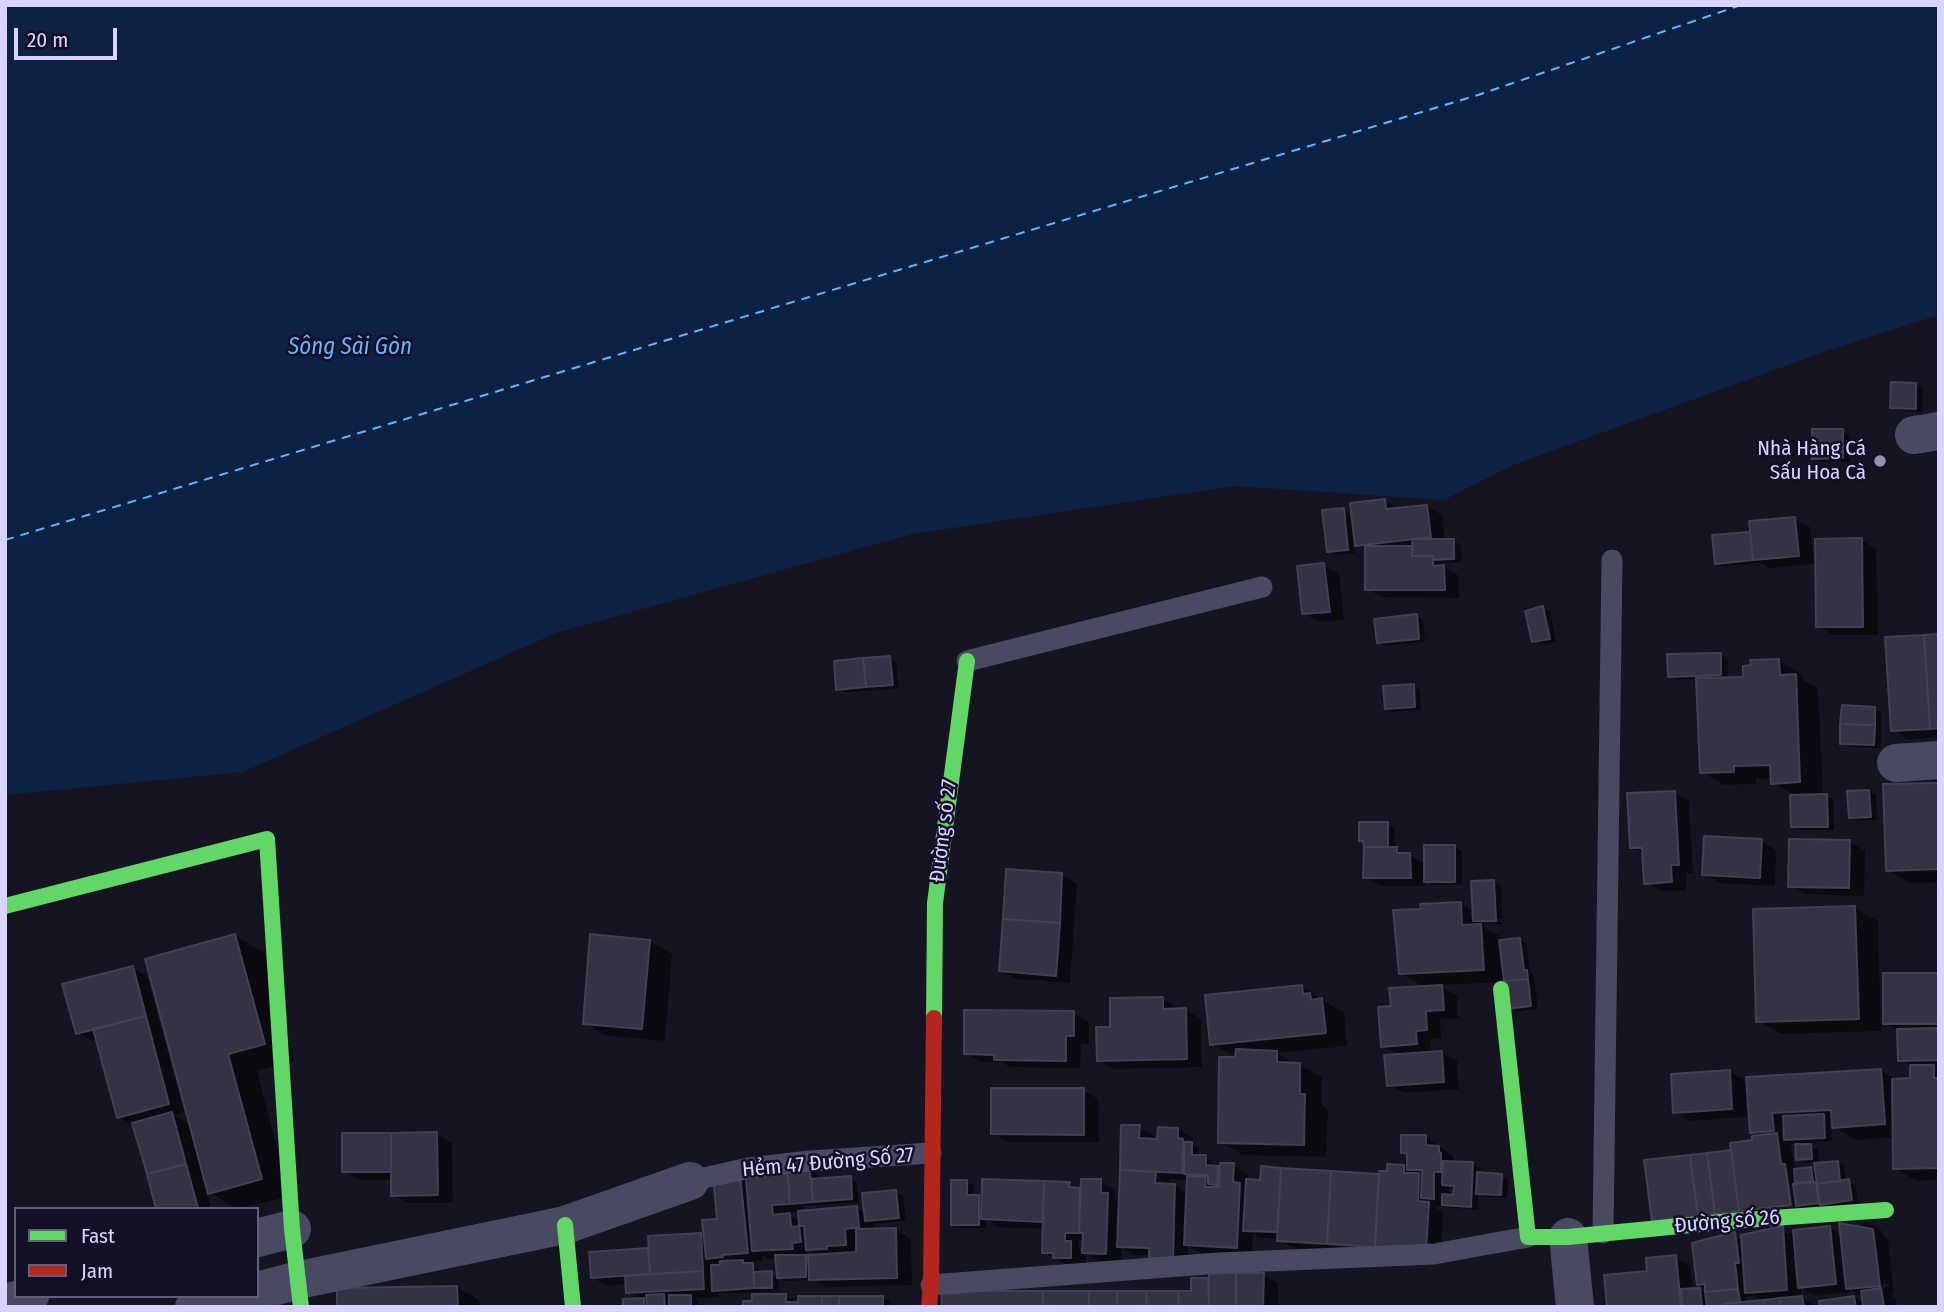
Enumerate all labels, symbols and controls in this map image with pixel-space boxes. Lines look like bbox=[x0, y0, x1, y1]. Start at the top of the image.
scale bar bbox=[18, 14, 121, 58]
text: 20 m bbox=[27, 27, 68, 53]
water label: Sông Sài Gòn bbox=[288, 334, 412, 362]
place label: Nhà Hàng Cá Sấu Hoa Cà bbox=[1757, 436, 1866, 486]
marker: Nhà Hàng Cá Sấu Hoa Cà bbox=[1872, 453, 1888, 469]
street label: Đường số 27 bbox=[925, 778, 963, 884]
street label: Hẻm 47 Đường Số 27 bbox=[741, 1143, 915, 1183]
street label: Đường số 26 bbox=[1673, 1205, 1781, 1239]
legend bbox=[14, 1207, 259, 1298]
text: Fast bbox=[81, 1223, 115, 1249]
text: Jam bbox=[81, 1258, 113, 1284]

